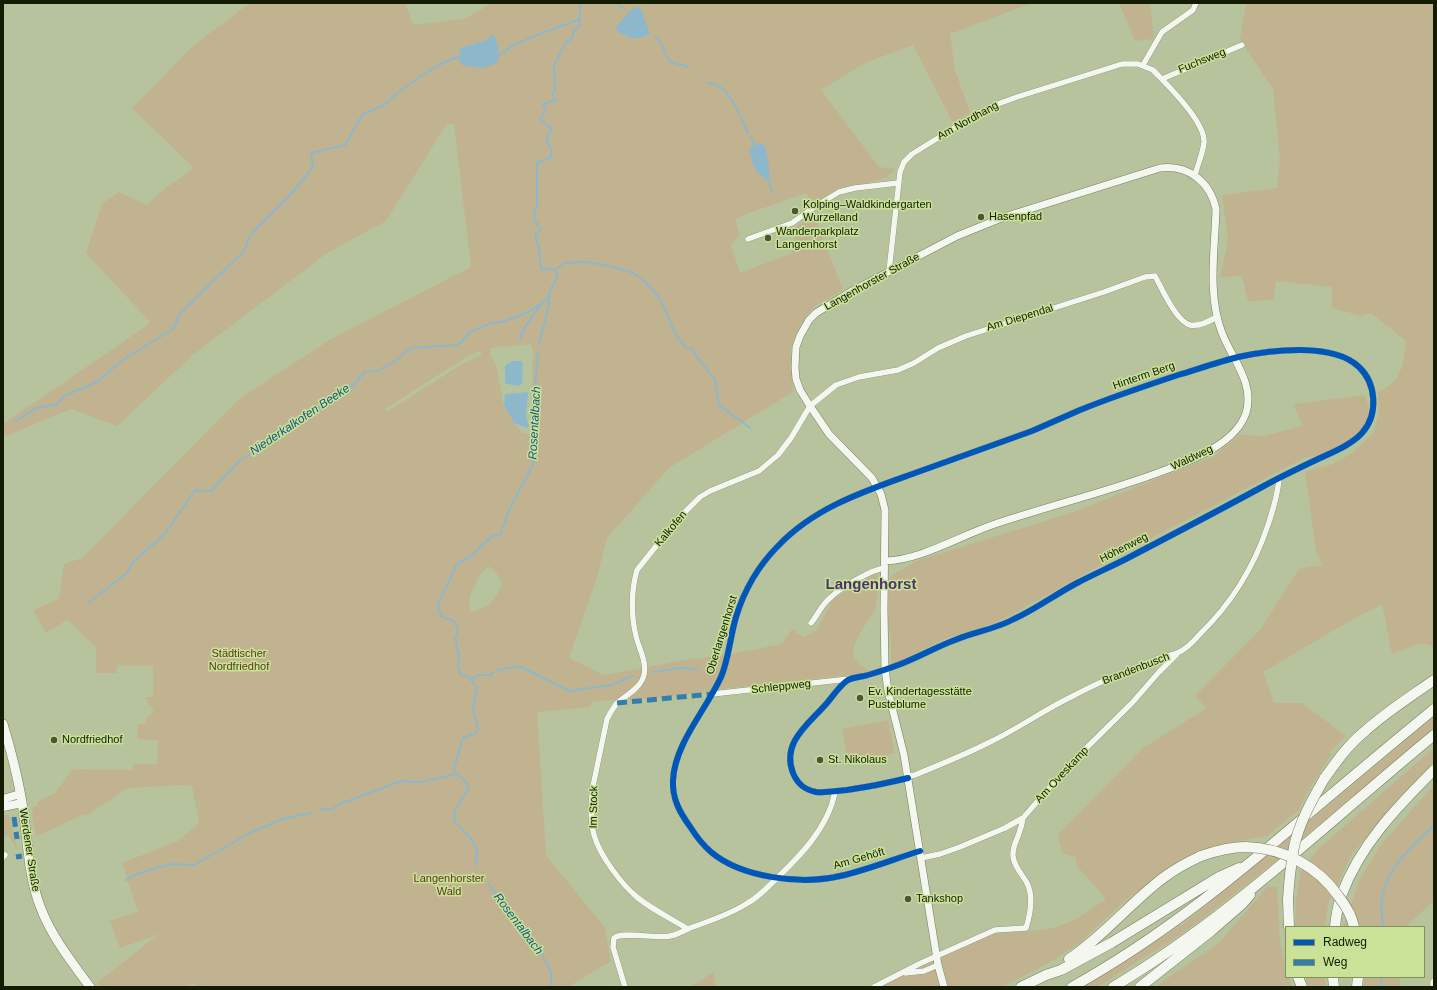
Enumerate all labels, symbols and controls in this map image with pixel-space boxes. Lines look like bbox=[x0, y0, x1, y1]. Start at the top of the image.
street label: Fuchsweg bbox=[1176, 45, 1228, 77]
street label: Am Nordhang bbox=[935, 99, 1001, 143]
place label: Kolping–Waldkindergarten Wurzelland bbox=[803, 198, 932, 224]
marker: Kolping–Waldkindergarten Wurzelland bbox=[790, 206, 800, 216]
place label: Hasenpfad bbox=[989, 210, 1042, 224]
marker: Hasenpfad bbox=[976, 212, 986, 222]
place label: Wanderparkplatz Langenhorst bbox=[776, 225, 859, 251]
marker: Wanderparkplatz Langenhorst bbox=[763, 233, 773, 243]
street label: Langenhorster Straße bbox=[822, 250, 922, 314]
street label: Am Diependal bbox=[985, 302, 1055, 334]
street label: Hinterm Berg bbox=[1111, 359, 1177, 393]
water label: Niederkalkofen Beeke bbox=[247, 381, 353, 459]
water label: Rosentalbach bbox=[526, 386, 544, 460]
street label: Waldweg bbox=[1169, 443, 1215, 473]
street label: Kalkofen bbox=[652, 508, 690, 550]
street label: Höhenweg bbox=[1098, 530, 1150, 566]
district label: Langenhorst bbox=[826, 576, 916, 594]
street label: Oberlangenhorst bbox=[704, 594, 740, 676]
park label: Städtischer Nordfriedhof bbox=[209, 647, 269, 673]
street label: Brandenbusch bbox=[1101, 650, 1171, 688]
street label: Schleppweg bbox=[751, 677, 811, 697]
place label: Ev. Kindertagesstätte Pusteblume bbox=[868, 685, 972, 711]
marker: Ev. Kindertagesstätte Pusteblume bbox=[855, 693, 865, 703]
place label: Nordfriedhof bbox=[62, 733, 123, 747]
marker: Nordfriedhof bbox=[49, 735, 59, 745]
street label: Am Oveskamp bbox=[1033, 744, 1091, 806]
place label: St. Nikolaus bbox=[828, 753, 887, 767]
marker: St. Nikolaus bbox=[815, 755, 825, 765]
street label: Im Stock bbox=[587, 785, 601, 829]
street label: Werdener Straße bbox=[16, 807, 42, 893]
street label: Am Gehöft bbox=[832, 845, 886, 873]
park label: Langenhorster Wald bbox=[414, 872, 484, 898]
water label: Rosentalbach bbox=[490, 890, 546, 958]
place label: Tankshop bbox=[916, 892, 963, 906]
marker: Tankshop bbox=[903, 894, 913, 904]
legend bbox=[1285, 926, 1425, 978]
text: Radweg bbox=[1323, 935, 1367, 949]
text: Weg bbox=[1323, 955, 1347, 969]

